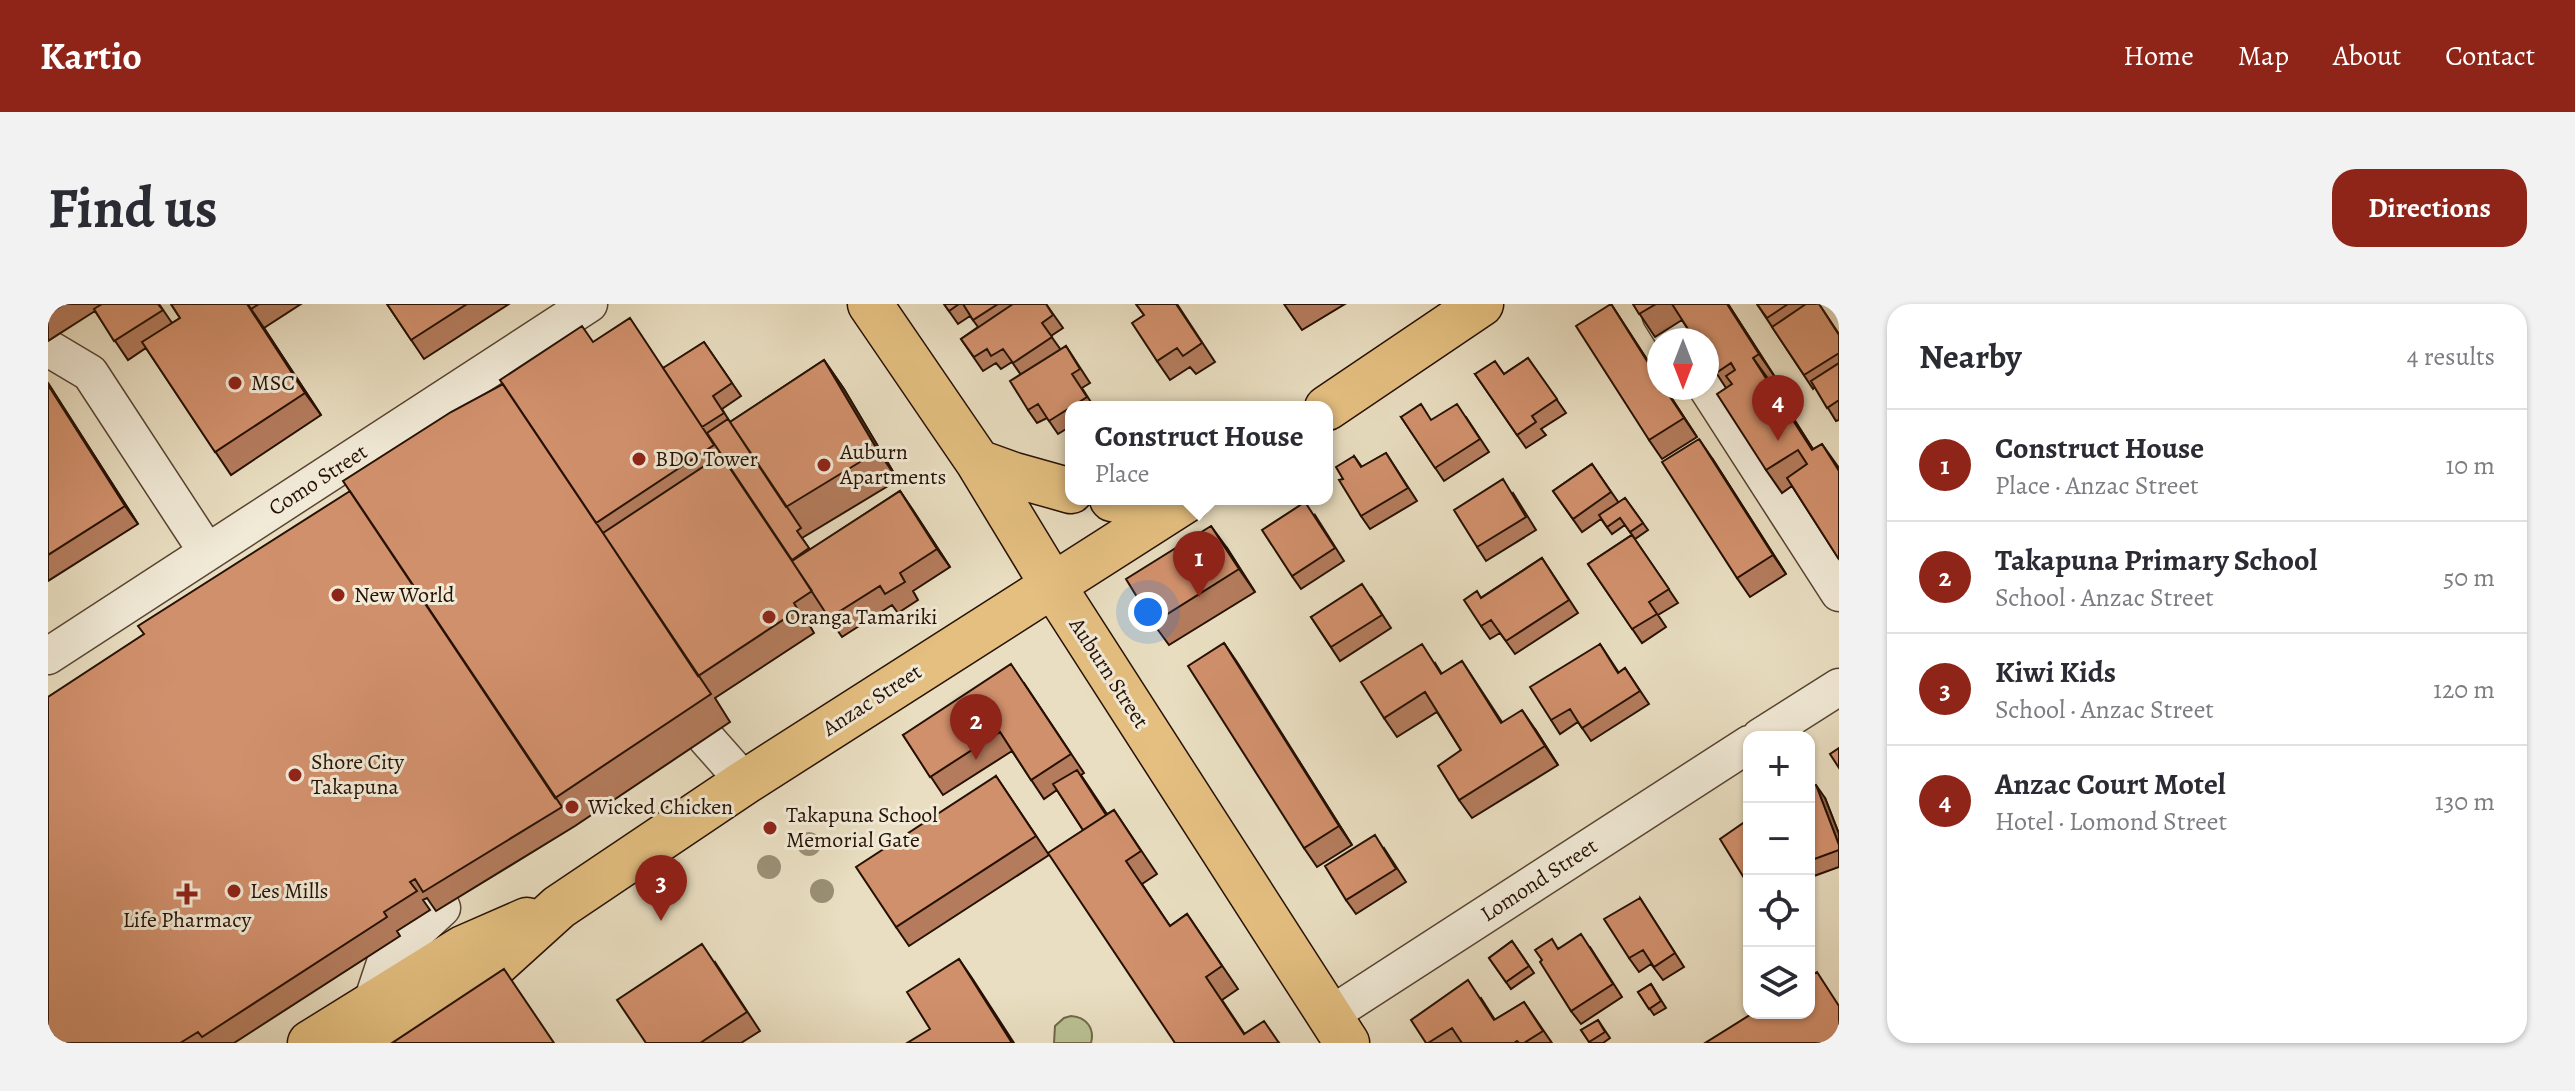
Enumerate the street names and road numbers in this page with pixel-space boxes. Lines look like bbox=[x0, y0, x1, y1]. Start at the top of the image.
street label: Como Street bbox=[263, 437, 373, 523]
street label: Auburn Street bbox=[1061, 611, 1156, 734]
street label: Anzac Street bbox=[816, 657, 927, 744]
street label: Lomond Street bbox=[1475, 831, 1603, 929]

